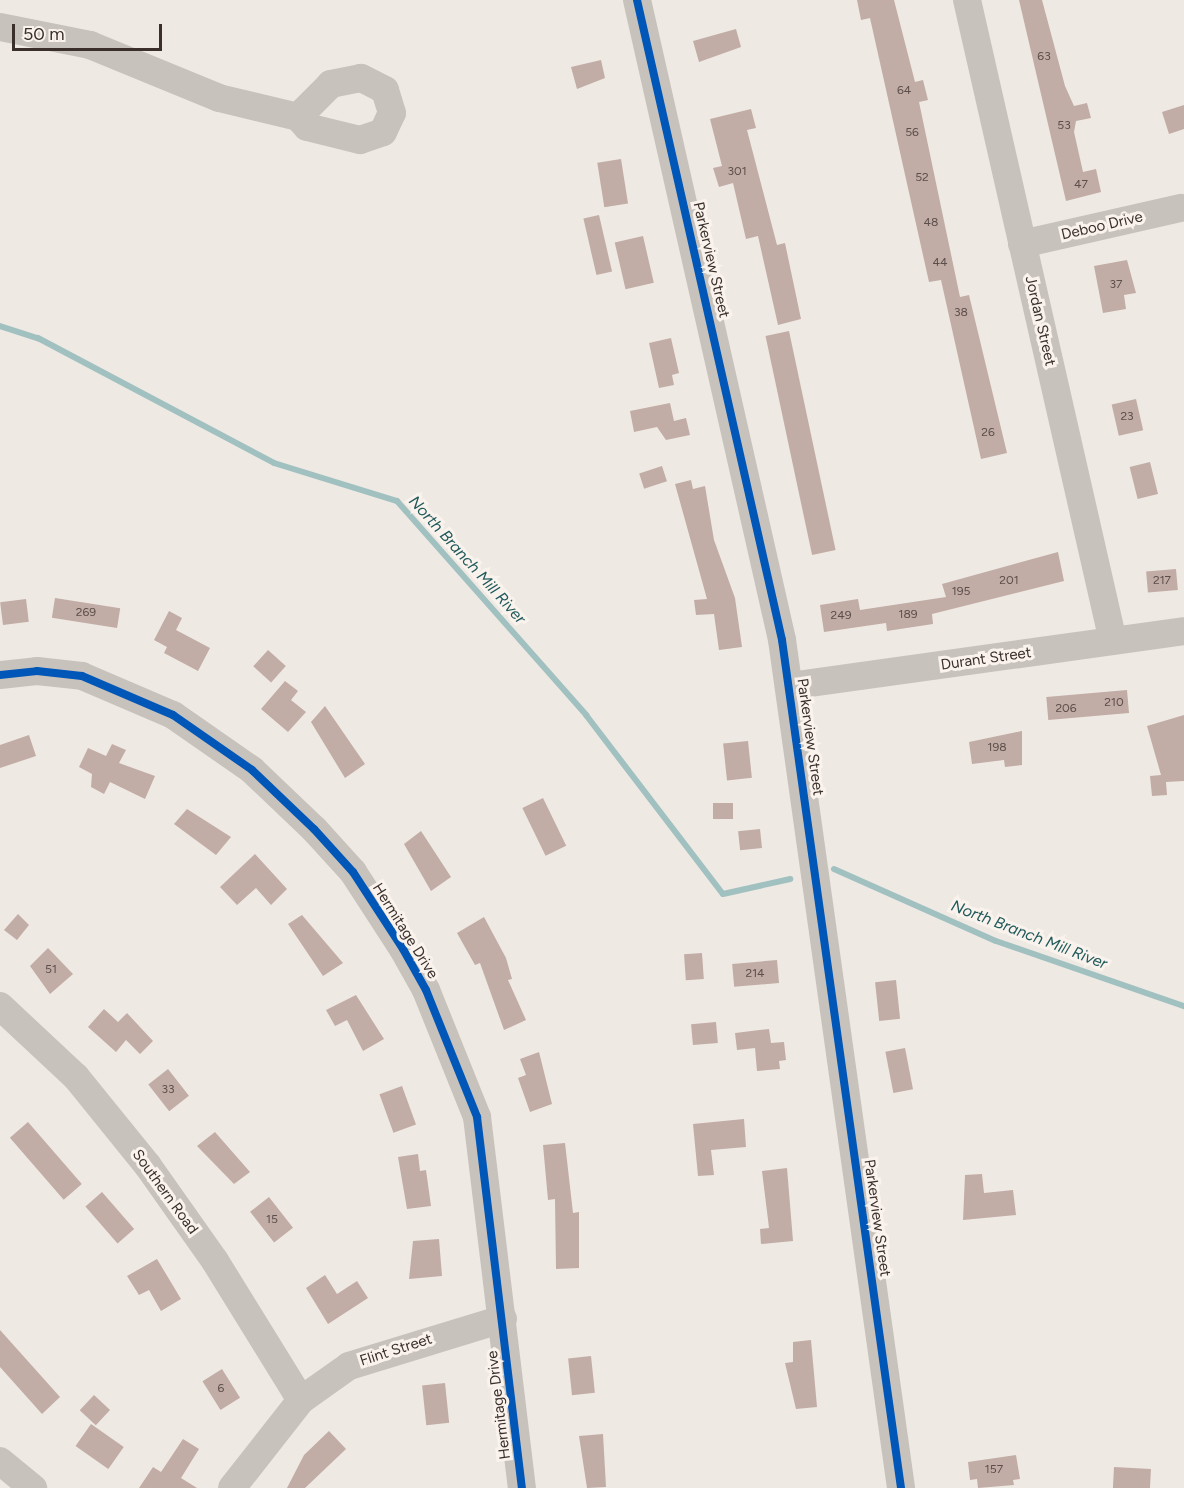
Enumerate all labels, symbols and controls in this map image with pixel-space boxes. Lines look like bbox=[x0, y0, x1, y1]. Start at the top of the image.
scale bar bbox=[15, 12, 165, 50]
text: 50 m bbox=[23, 23, 65, 45]
house number: 63 bbox=[1037, 50, 1051, 64]
house number: 64 bbox=[897, 84, 911, 98]
house number: 53 bbox=[1057, 119, 1071, 133]
house number: 56 bbox=[905, 126, 919, 140]
house number: 301 bbox=[727, 165, 747, 179]
house number: 52 bbox=[915, 171, 929, 185]
house number: 47 bbox=[1074, 178, 1088, 192]
street label: Parkerview Street bbox=[689, 200, 733, 320]
street label: Deboo Drive bbox=[1059, 208, 1145, 244]
house number: 48 bbox=[924, 216, 938, 230]
house number: 44 bbox=[933, 256, 947, 270]
street label: Jordan Street bbox=[1021, 274, 1059, 368]
house number: 37 bbox=[1110, 278, 1122, 292]
house number: 38 bbox=[954, 306, 968, 320]
house number: 23 bbox=[1120, 410, 1134, 424]
house number: 26 bbox=[981, 426, 995, 440]
water label: North Branch Mill River bbox=[404, 492, 530, 628]
house number: 201 bbox=[999, 574, 1019, 588]
house number: 217 bbox=[1153, 574, 1171, 588]
house number: 195 bbox=[952, 585, 970, 599]
house number: 269 bbox=[76, 606, 96, 620]
house number: 189 bbox=[898, 608, 918, 622]
house number: 249 bbox=[831, 609, 851, 623]
street label: Durant Street bbox=[940, 644, 1032, 674]
street label: Parkerview Street bbox=[793, 677, 827, 797]
house number: 210 bbox=[1104, 696, 1124, 710]
house number: 206 bbox=[1055, 702, 1077, 716]
house number: 198 bbox=[987, 741, 1007, 755]
street label: Hermitage Drive bbox=[368, 880, 442, 982]
water label: North Branch Mill River bbox=[948, 896, 1110, 974]
house number: 51 bbox=[45, 963, 57, 977]
house number: 214 bbox=[745, 967, 765, 981]
house number: 33 bbox=[161, 1083, 175, 1097]
street label: Southern Road bbox=[128, 1146, 202, 1238]
street label: Parkerview Street bbox=[860, 1158, 894, 1278]
house number: 15 bbox=[266, 1213, 278, 1227]
street label: Flint Street bbox=[358, 1330, 434, 1370]
street label: Hermitage Drive bbox=[483, 1350, 515, 1460]
house number: 6 bbox=[218, 1382, 224, 1396]
house number: 157 bbox=[985, 1463, 1003, 1477]

